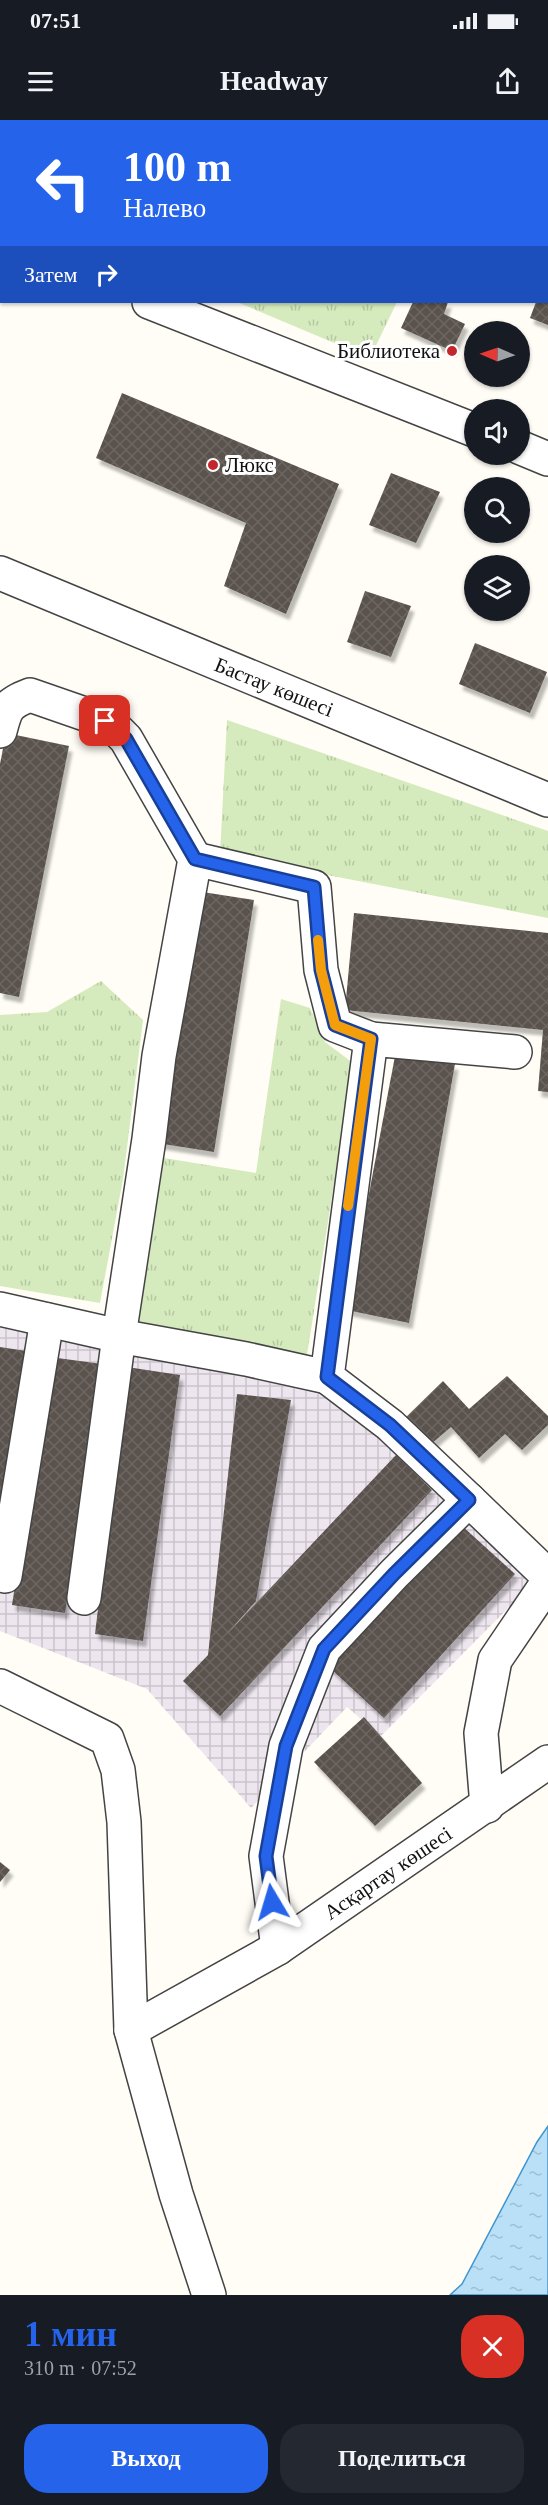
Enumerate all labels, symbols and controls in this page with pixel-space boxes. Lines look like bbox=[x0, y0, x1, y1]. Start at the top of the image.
text: 07:51 bbox=[30, 8, 81, 33]
icon: menu bbox=[24, 65, 57, 98]
icon: share bbox=[491, 65, 524, 98]
text: Headway bbox=[220, 66, 328, 96]
icon: left bbox=[24, 144, 102, 222]
text: 100 m bbox=[123, 144, 232, 190]
text: Налево bbox=[123, 193, 206, 223]
icon: right bbox=[90, 258, 123, 291]
text: Затем bbox=[24, 262, 78, 287]
north arrow bbox=[464, 321, 530, 387]
map controls bbox=[464, 321, 530, 621]
place label: Библиотека bbox=[337, 339, 441, 363]
marker: Библиотека bbox=[445, 344, 459, 358]
button: sound bbox=[464, 399, 530, 465]
place label: Люкс bbox=[225, 453, 274, 477]
marker: Люкс bbox=[206, 458, 220, 472]
button: search bbox=[464, 477, 530, 543]
button: layers bbox=[464, 555, 530, 621]
street label: Бастау көшесі bbox=[211, 652, 337, 722]
pin bbox=[79, 695, 130, 746]
icon: arrive bbox=[88, 704, 121, 737]
street label: Асқартау көшесі bbox=[320, 1821, 457, 1925]
position arrow bbox=[240, 1870, 304, 1934]
text: 1 мин bbox=[24, 2314, 117, 2354]
button: close bbox=[461, 2315, 524, 2378]
text: 310 m · 07:52 bbox=[24, 2357, 137, 2379]
button: Выход bbox=[24, 2424, 268, 2493]
button: Поделиться bbox=[280, 2424, 524, 2493]

